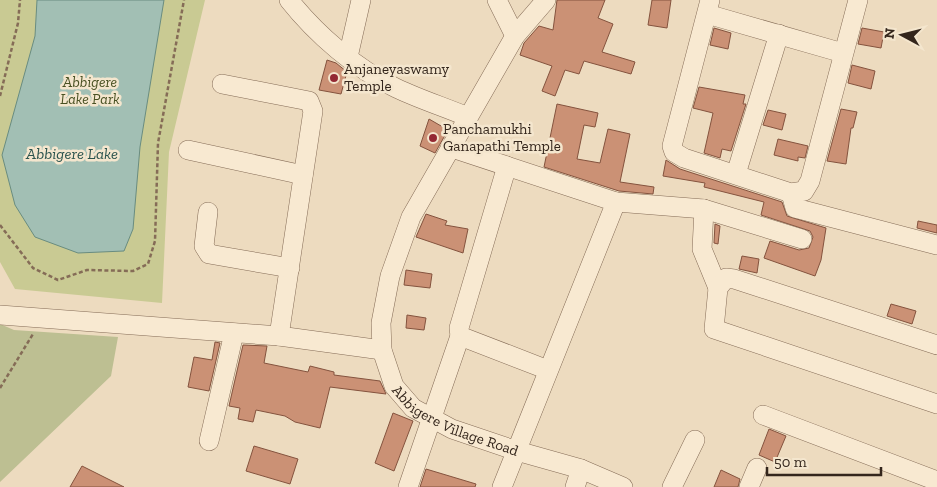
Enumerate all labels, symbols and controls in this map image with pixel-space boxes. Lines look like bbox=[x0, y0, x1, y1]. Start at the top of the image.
north arrow bbox=[877, 10, 927, 60]
text: N bbox=[881, 27, 899, 40]
place label: Anjaneyaswamy Temple bbox=[344, 60, 450, 95]
marker: Anjaneyaswamy Temple bbox=[328, 72, 340, 84]
park label: Abbigere Lake Park bbox=[60, 73, 120, 108]
place label: Panchamukhi Ganapathi Temple bbox=[443, 120, 561, 155]
marker: Panchamukhi Ganapathi Temple bbox=[427, 132, 439, 144]
water label: Abbigere Lake bbox=[25, 144, 118, 163]
street label: Abbigere Village Road bbox=[388, 381, 522, 460]
scale bar bbox=[767, 444, 881, 476]
text: 50 m bbox=[774, 453, 807, 471]

